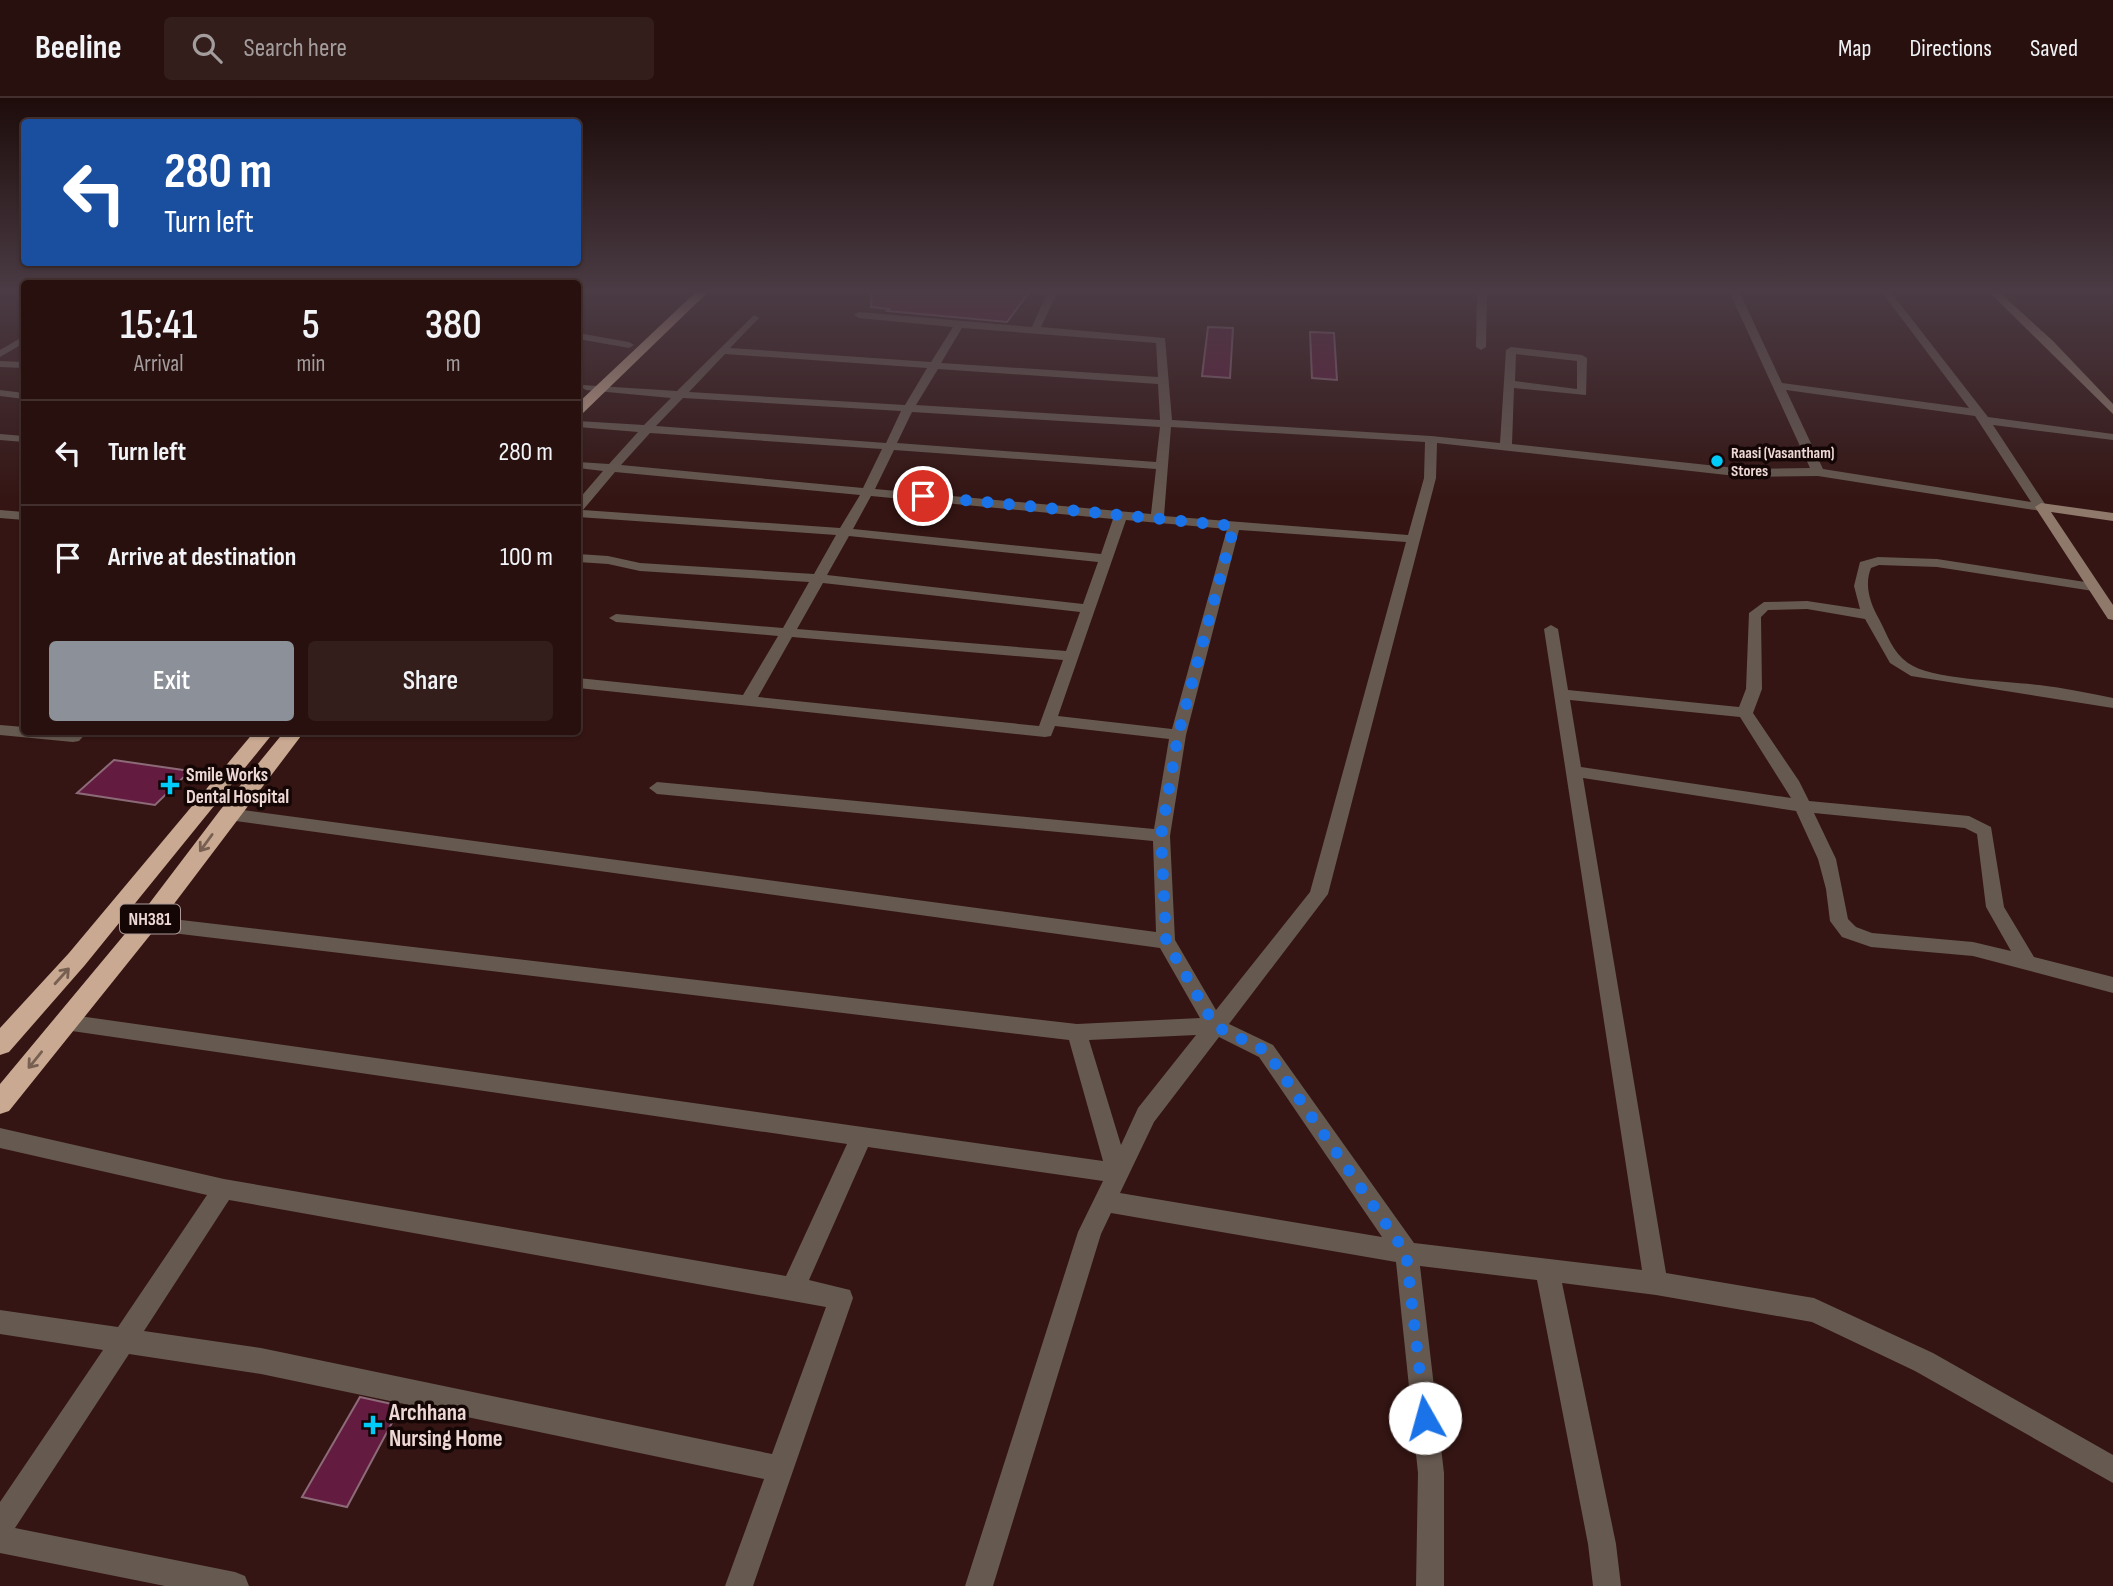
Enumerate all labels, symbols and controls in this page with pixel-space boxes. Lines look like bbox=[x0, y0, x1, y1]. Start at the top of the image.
search box bbox=[164, 17, 654, 80]
text: Beeline bbox=[35, 28, 122, 68]
icon: search bbox=[188, 29, 226, 67]
text: Search here bbox=[244, 33, 347, 64]
text: Map bbox=[1838, 34, 1871, 63]
text: Directions bbox=[1909, 34, 1992, 63]
text: Saved bbox=[2030, 34, 2078, 63]
text: 280 m bbox=[164, 143, 272, 202]
icon: left bbox=[49, 147, 140, 238]
text: Turn left bbox=[164, 203, 254, 242]
text: 15:41 bbox=[120, 300, 197, 351]
text: 5 bbox=[302, 300, 320, 351]
text: 380 bbox=[425, 300, 482, 351]
text: Arrival bbox=[134, 350, 183, 378]
text: min bbox=[296, 350, 325, 378]
text: m bbox=[446, 350, 461, 378]
icon: left bbox=[49, 434, 87, 472]
text: Turn left bbox=[108, 437, 186, 468]
text: 280 m bbox=[498, 437, 553, 468]
place label: Raasi (Vasantham) Stores bbox=[1731, 444, 1834, 481]
marker: Raasi (Vasantham) Stores bbox=[1709, 453, 1725, 469]
pin bbox=[893, 466, 953, 526]
icon: arrive bbox=[904, 477, 942, 515]
icon: arrive bbox=[49, 539, 87, 577]
text: Arrive at destination bbox=[108, 542, 296, 573]
text: 100 m bbox=[500, 542, 553, 573]
button: Exit bbox=[49, 641, 294, 721]
button: Share bbox=[308, 641, 553, 721]
place label: Smile Works Dental Hospital bbox=[186, 764, 289, 809]
marker: Smile Works Dental Hospital bbox=[160, 775, 180, 795]
one-way arrow bbox=[199, 833, 213, 852]
road number: NH381 bbox=[120, 904, 180, 934]
one-way arrow bbox=[54, 967, 70, 985]
one-way arrow bbox=[27, 1050, 43, 1068]
position arrow bbox=[1388, 1381, 1462, 1455]
place label: Archhana Nursing Home bbox=[388, 1399, 503, 1453]
marker: Archhana Nursing Home bbox=[363, 1415, 383, 1435]

